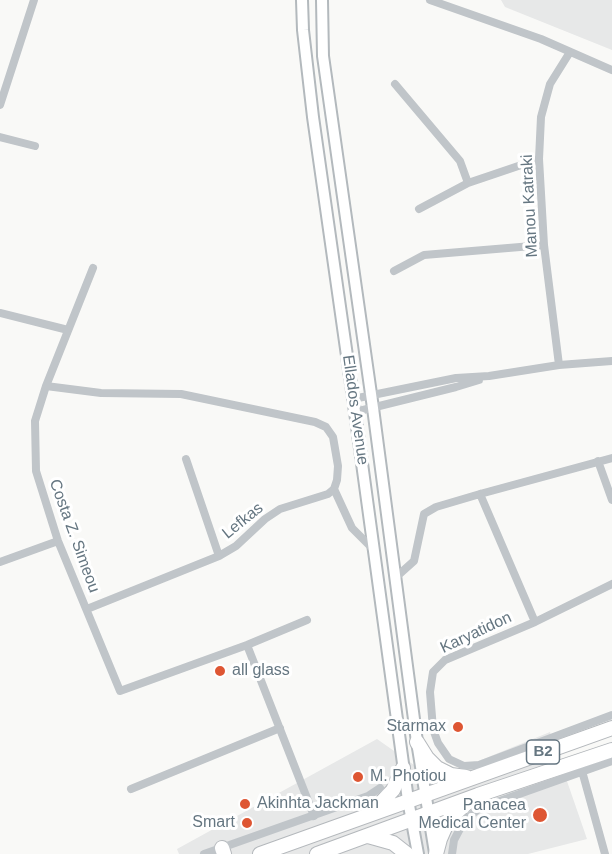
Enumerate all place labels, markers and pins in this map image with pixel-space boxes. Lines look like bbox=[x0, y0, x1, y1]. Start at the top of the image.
place label: all glass bbox=[232, 661, 290, 681]
marker: all glass bbox=[213, 664, 227, 678]
place label: Starmax bbox=[386, 717, 446, 737]
marker: Starmax bbox=[451, 720, 465, 734]
place label: M. Photiou bbox=[370, 767, 446, 787]
marker: M. Photiou bbox=[351, 770, 365, 784]
place label: Αkinhta Jackman bbox=[257, 794, 379, 814]
place label: Panacea Medical Center bbox=[418, 796, 526, 834]
marker: Αkinhta Jackman bbox=[238, 797, 252, 811]
marker: Panacea Medical Center bbox=[531, 806, 549, 824]
place label: Smart bbox=[192, 813, 235, 833]
marker: Smart bbox=[240, 816, 254, 830]

